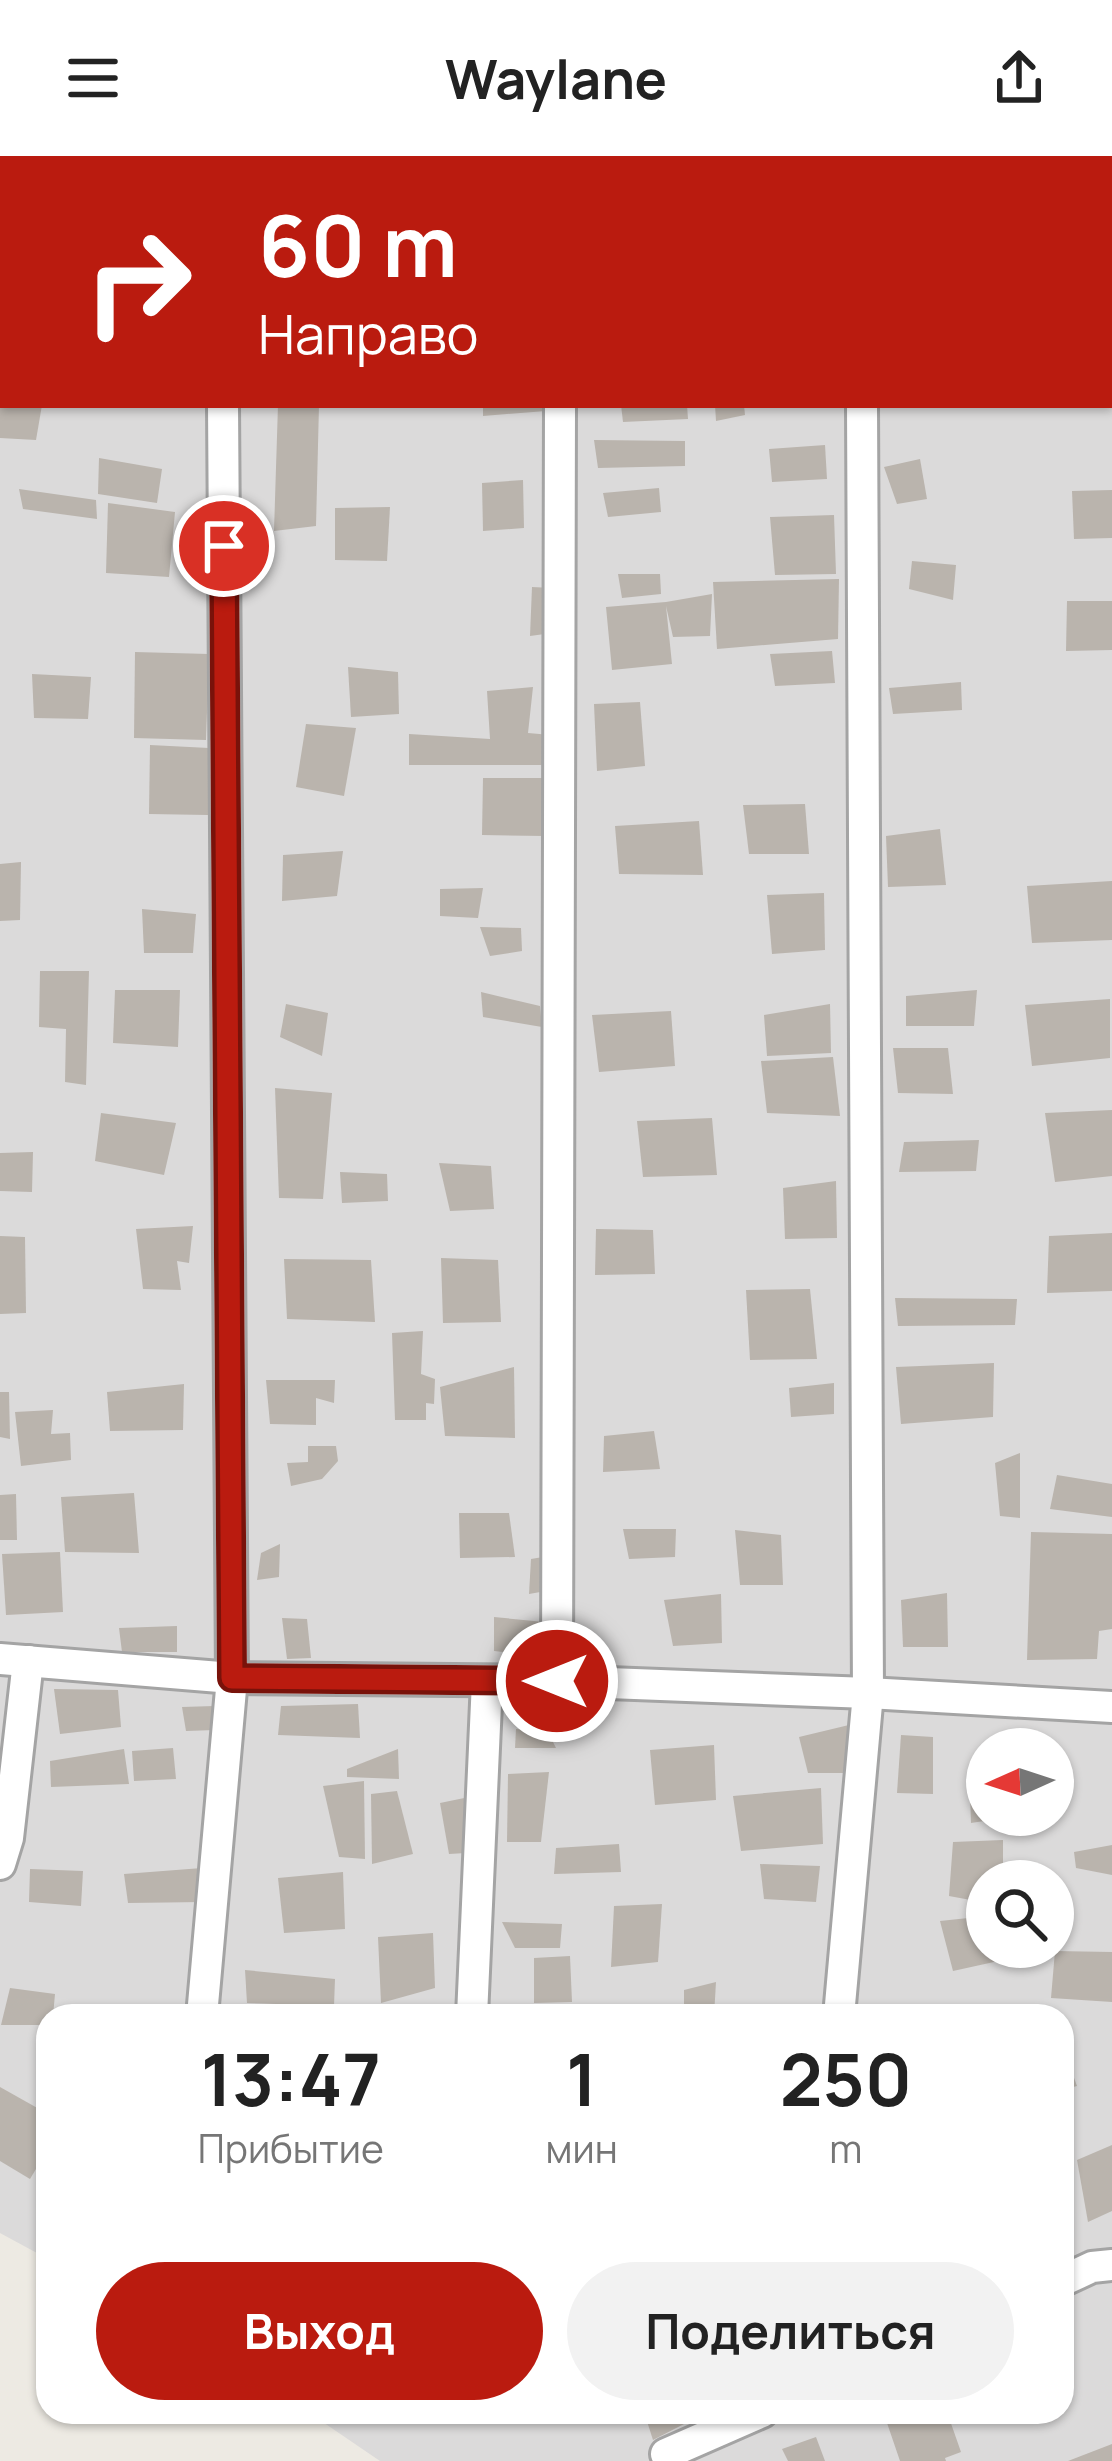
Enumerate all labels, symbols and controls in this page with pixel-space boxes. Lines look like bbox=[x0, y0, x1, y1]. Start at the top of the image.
text: Waylane bbox=[445, 41, 667, 115]
icon: menu bbox=[60, 45, 126, 111]
icon: share bbox=[986, 45, 1052, 111]
text: 60 m bbox=[258, 187, 458, 302]
icon: right bbox=[60, 204, 216, 360]
text: Направо bbox=[258, 296, 479, 370]
pin bbox=[173, 495, 275, 597]
icon: arrive bbox=[191, 513, 257, 579]
position arrow bbox=[494, 1618, 620, 1744]
north arrow bbox=[966, 1728, 1074, 1836]
map controls bbox=[966, 1728, 1074, 1968]
button: search bbox=[966, 1860, 1074, 1968]
text: 13:47 bbox=[201, 2029, 381, 2128]
text: 1 bbox=[566, 2029, 597, 2128]
text: 250 bbox=[780, 2029, 912, 2128]
text: Прибытие bbox=[198, 2121, 384, 2175]
text: мин bbox=[546, 2121, 618, 2175]
text: m bbox=[829, 2121, 862, 2175]
button: Выход bbox=[96, 2262, 543, 2400]
button: Поделиться bbox=[567, 2262, 1014, 2400]

